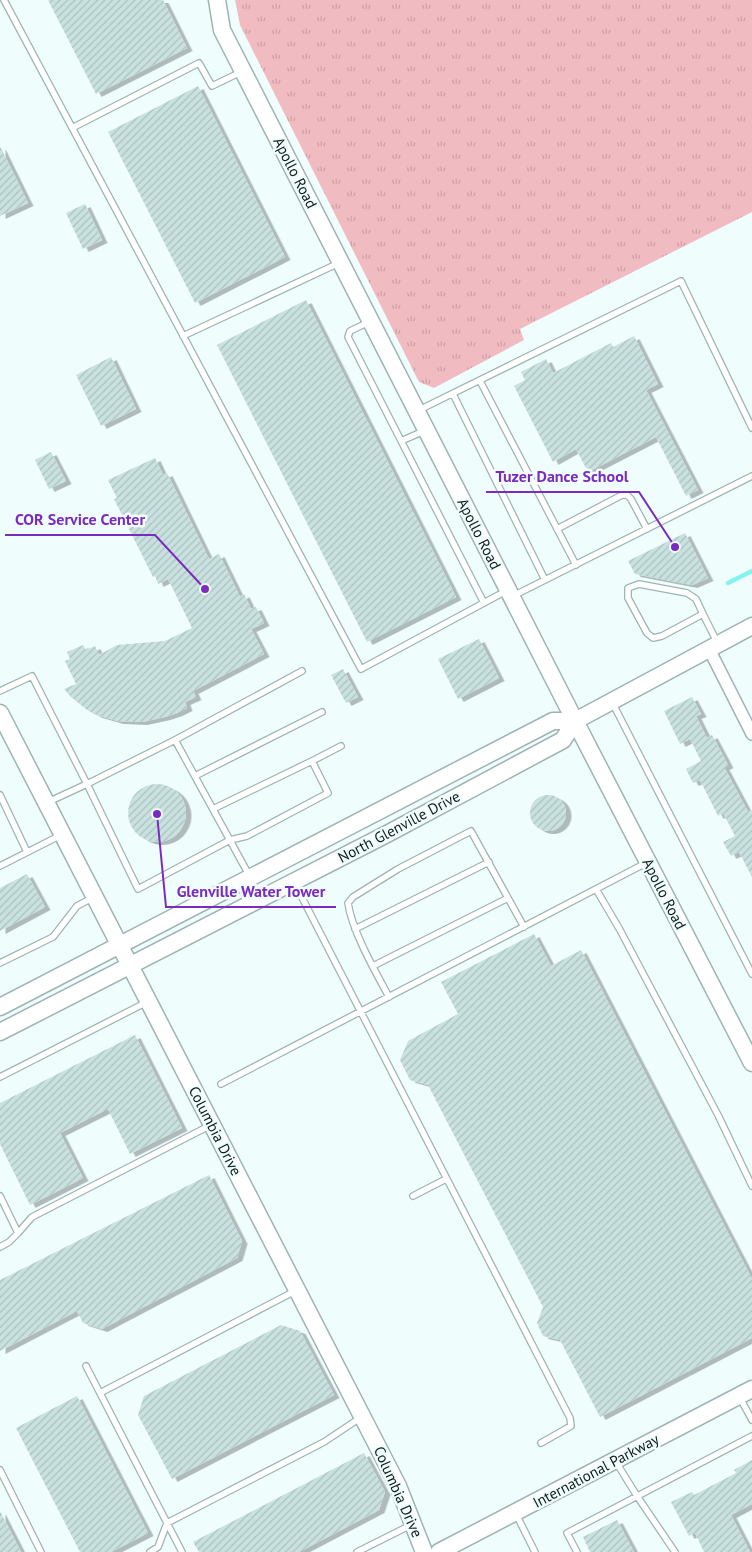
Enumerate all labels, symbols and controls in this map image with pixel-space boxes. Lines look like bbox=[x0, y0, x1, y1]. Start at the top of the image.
street label: Apollo Road bbox=[269, 134, 322, 212]
callout: Tuzer Dance School bbox=[486, 461, 639, 492]
text: Tuzer Dance School bbox=[496, 466, 629, 486]
street label: Apollo Road bbox=[453, 495, 506, 573]
callout: COR Service Center bbox=[5, 504, 155, 535]
text: COR Service Center bbox=[15, 509, 145, 529]
street label: North Glenville Drive bbox=[334, 786, 463, 867]
street label: Apollo Road bbox=[638, 855, 691, 933]
callout: Glenville Water Tower bbox=[166, 876, 336, 907]
text: Glenville Water Tower bbox=[177, 881, 326, 901]
street label: Columbia Drive bbox=[185, 1083, 246, 1179]
street label: International Parkway bbox=[529, 1429, 662, 1512]
street label: Columbia Drive bbox=[370, 1443, 427, 1540]

